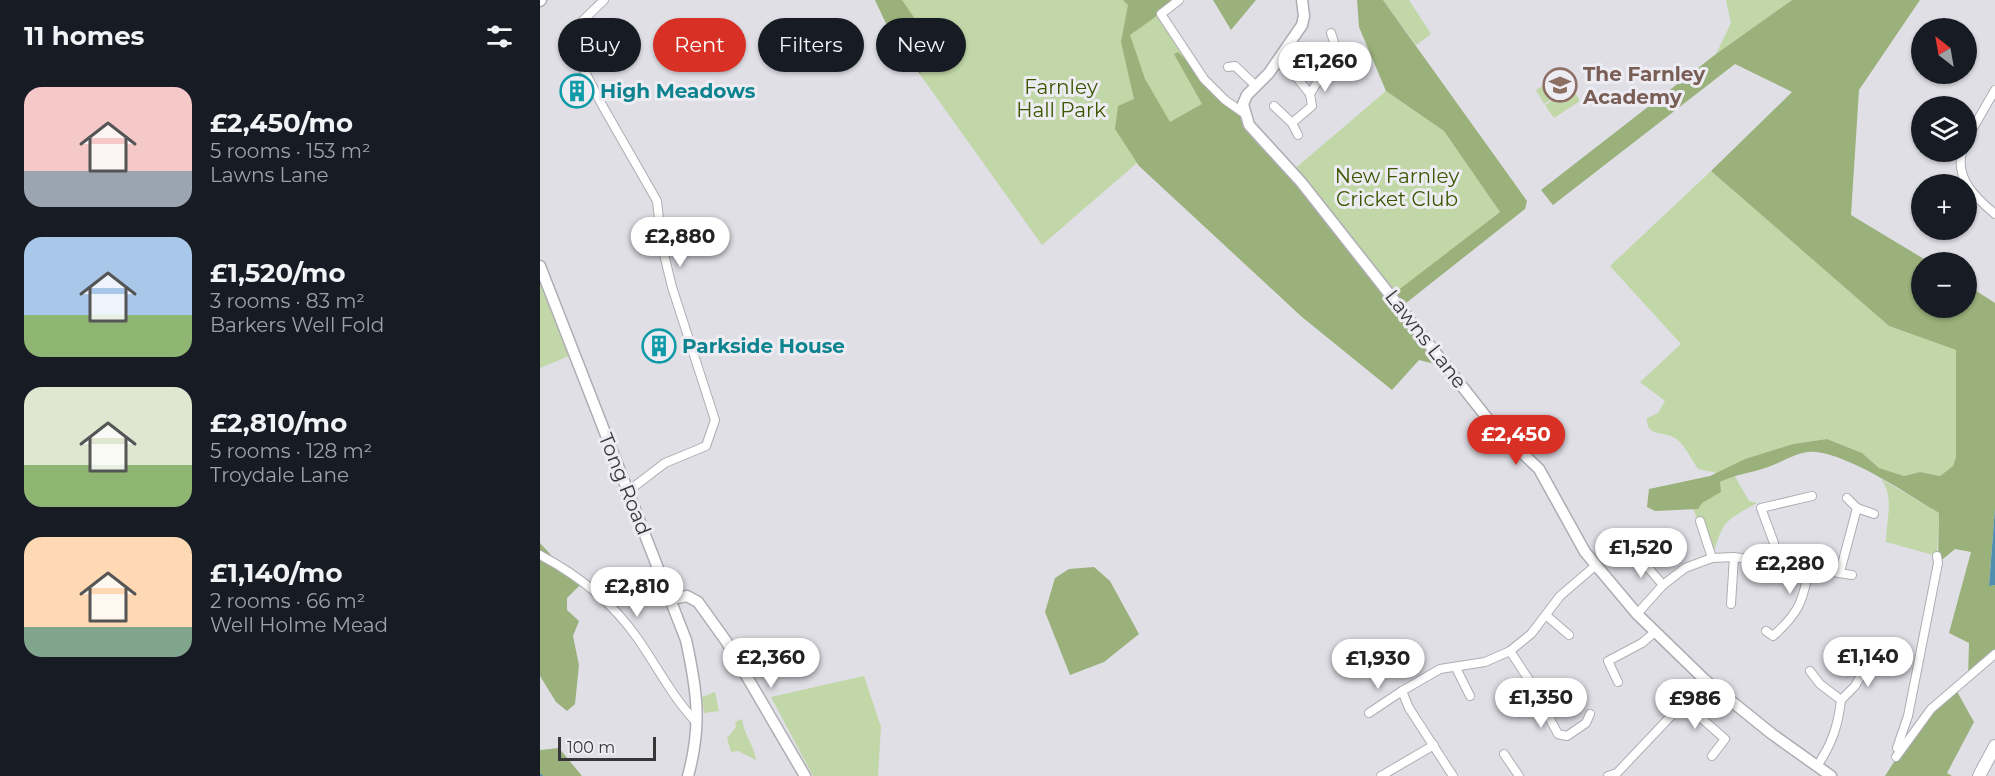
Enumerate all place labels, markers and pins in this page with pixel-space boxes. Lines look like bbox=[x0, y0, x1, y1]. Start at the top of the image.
pin: £1,260 bbox=[1276, 42, 1374, 93]
place label: The Farnley Academy bbox=[1582, 62, 1706, 109]
school or university icon: The Farnley Academy bbox=[1542, 67, 1578, 103]
building icon: High Meadows bbox=[559, 73, 595, 109]
place label: High Meadows bbox=[600, 79, 756, 103]
pin: £2,880 bbox=[631, 217, 729, 268]
building icon: Parkside House bbox=[641, 328, 677, 364]
place label: Parkside House bbox=[682, 334, 845, 358]
pin: £2,450 bbox=[1467, 415, 1565, 466]
pin: £1,520 bbox=[1592, 528, 1690, 579]
pin: £2,280 bbox=[1741, 544, 1839, 595]
pin: £2,810 bbox=[588, 567, 686, 618]
pin: £1,140 bbox=[1819, 637, 1917, 688]
pin: £2,360 bbox=[722, 638, 820, 689]
pin: £1,930 bbox=[1329, 639, 1427, 690]
pin: £1,350 bbox=[1492, 678, 1590, 729]
pin: £986 bbox=[1659, 679, 1731, 730]

